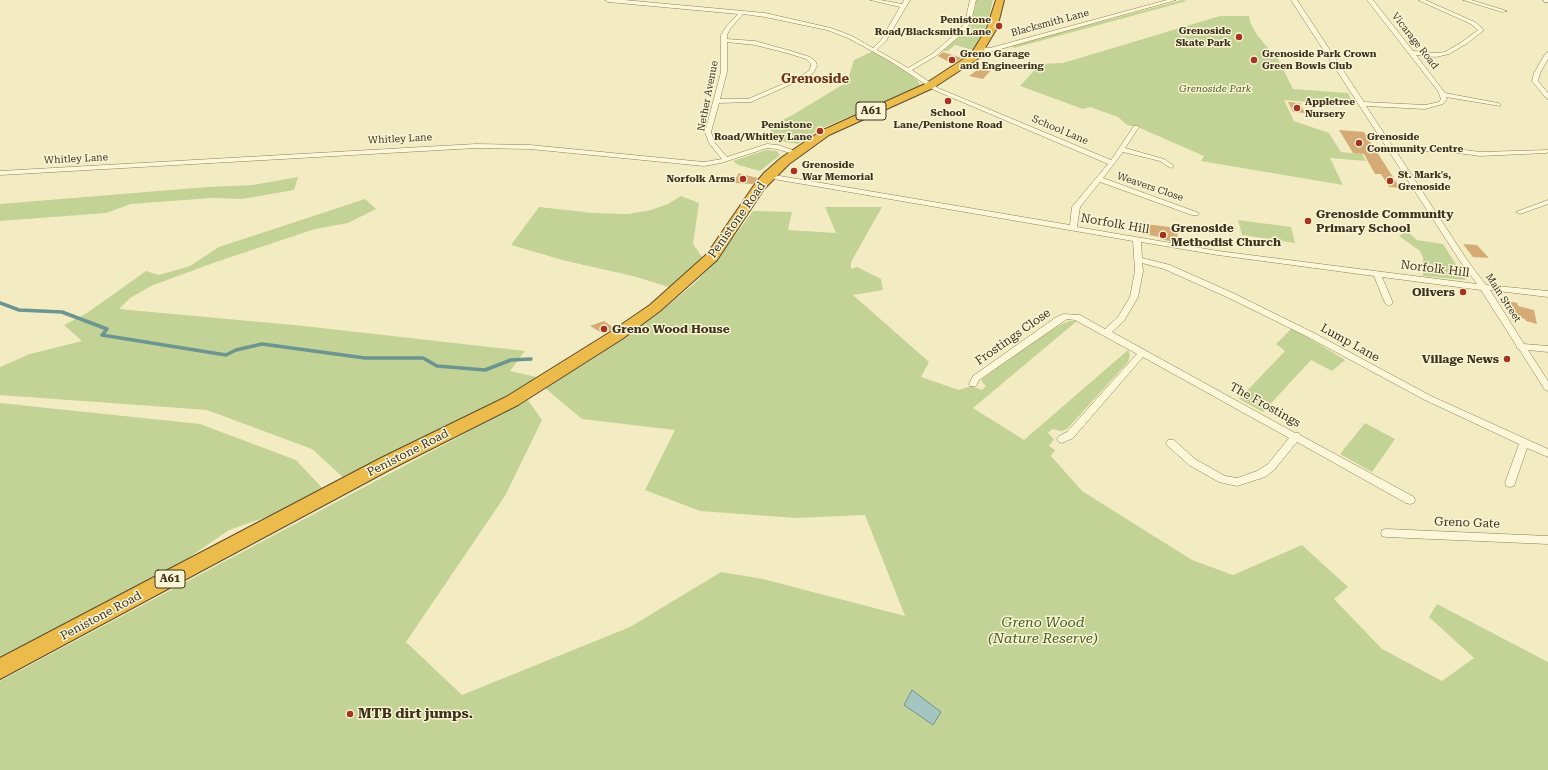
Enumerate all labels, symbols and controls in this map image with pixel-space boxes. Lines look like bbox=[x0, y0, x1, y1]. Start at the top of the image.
street label: Blacksmith Lane bbox=[1010, 7, 1090, 39]
street label: Vicarage Road bbox=[1389, 10, 1441, 72]
place label: Penistone Road/Blacksmith Lane bbox=[875, 14, 991, 38]
marker: Penistone Road/Blacksmith Lane bbox=[994, 21, 1004, 31]
place label: Grenoside Skate Park bbox=[1176, 25, 1231, 48]
marker: Grenoside Skate Park bbox=[1234, 32, 1244, 42]
place label: Greno Garage and Engineering bbox=[960, 48, 1044, 72]
place label: Grenoside Park Crown Green Bowls Club bbox=[1262, 48, 1377, 72]
marker: Greno Garage and Engineering bbox=[947, 55, 957, 65]
marker: Grenoside Park Crown Green Bowls Club bbox=[1249, 55, 1259, 65]
street label: Nether Avenue bbox=[695, 60, 721, 132]
district label: Grenoside bbox=[781, 71, 849, 87]
park label: Grenoside Park bbox=[1179, 83, 1251, 95]
marker: School Lane/Penistone Road bbox=[943, 96, 953, 106]
place label: Appletree Nursery bbox=[1305, 96, 1355, 120]
road number: A61 bbox=[856, 102, 886, 120]
marker: Appletree Nursery bbox=[1292, 103, 1302, 113]
place label: School Lane/Penistone Road bbox=[894, 107, 1002, 130]
street label: School Lane bbox=[1030, 113, 1090, 147]
place label: Penistone Road/Whitley Lane bbox=[714, 119, 812, 142]
marker: Penistone Road/Whitley Lane bbox=[815, 126, 825, 136]
street label: Whitley Lane bbox=[368, 131, 432, 147]
place label: Grenoside Community Centre bbox=[1367, 131, 1463, 154]
marker: Grenoside Community Centre bbox=[1354, 138, 1364, 148]
street label: Whitley Lane bbox=[44, 151, 108, 167]
place label: Grenoside War Memorial bbox=[802, 159, 873, 182]
marker: Grenoside War Memorial bbox=[789, 166, 799, 176]
place label: St. Mark's, Grenoside bbox=[1398, 169, 1451, 192]
street label: Weavers Close bbox=[1115, 170, 1185, 204]
place label: Norfolk Arms bbox=[667, 173, 735, 185]
marker: Norfolk Arms bbox=[738, 174, 748, 184]
marker: St. Mark's, Grenoside bbox=[1385, 176, 1395, 186]
street label: Penistone Road bbox=[705, 179, 769, 261]
place label: Grenoside Community Primary School bbox=[1316, 207, 1453, 235]
street label: Norfolk Hill bbox=[1080, 211, 1150, 237]
marker: Grenoside Community Primary School bbox=[1303, 216, 1313, 226]
place label: Grenoside Methodist Church bbox=[1171, 221, 1281, 249]
marker: Grenoside Methodist Church bbox=[1158, 230, 1168, 240]
street label: Norfolk Hill bbox=[1400, 258, 1470, 280]
street label: Main Street bbox=[1483, 271, 1523, 325]
place label: Olivers bbox=[1412, 285, 1455, 299]
marker: Olivers bbox=[1458, 287, 1468, 297]
street label: Frostings Close bbox=[973, 306, 1053, 368]
street label: Lump Lane bbox=[1318, 321, 1382, 365]
place label: Greno Wood House bbox=[612, 322, 730, 336]
marker: Greno Wood House bbox=[599, 324, 609, 334]
place label: Village News bbox=[1422, 352, 1499, 366]
marker: Village News bbox=[1502, 354, 1512, 364]
street label: The Frostings bbox=[1227, 380, 1303, 430]
street label: Penistone Road bbox=[365, 426, 451, 480]
street label: Greno Gate bbox=[1434, 515, 1500, 531]
road number: A61 bbox=[155, 570, 185, 588]
street label: Penistone Road bbox=[58, 589, 144, 643]
park label: Greno Wood (Nature Reserve) bbox=[988, 615, 1098, 648]
place label: MTB dirt jumps. bbox=[358, 706, 473, 722]
marker: MTB dirt jumps. bbox=[345, 709, 355, 719]

